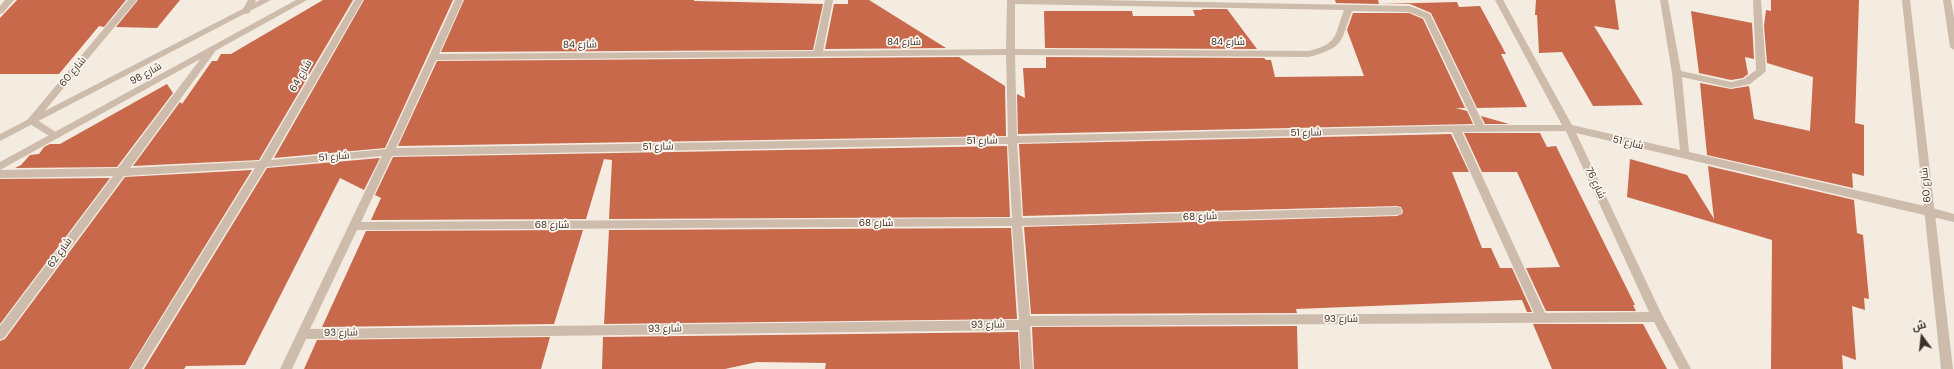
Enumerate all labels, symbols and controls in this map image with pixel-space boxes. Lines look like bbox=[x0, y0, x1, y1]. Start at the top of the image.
street label: شارع 84 bbox=[887, 36, 921, 48]
street label: شارع 84 bbox=[1211, 36, 1245, 48]
street label: شارع 84 bbox=[563, 39, 597, 51]
street label: شارع 60 bbox=[57, 55, 89, 89]
street label: شارع 64 bbox=[287, 58, 315, 94]
street label: شارع 98 bbox=[128, 60, 164, 88]
street label: شارع 51 bbox=[1290, 127, 1322, 139]
street label: شارع 51 bbox=[1611, 134, 1645, 152]
street label: شارع 51 bbox=[966, 135, 998, 147]
street label: شارع 51 bbox=[642, 141, 674, 153]
street label: شارع 51 bbox=[318, 150, 350, 164]
street label: شارع 76 bbox=[1583, 165, 1607, 201]
street label: شارع 60 bbox=[1918, 167, 1934, 203]
street label: شارع 68 bbox=[1183, 210, 1217, 224]
street label: شارع 68 bbox=[859, 217, 893, 229]
street label: شارع 68 bbox=[535, 219, 569, 231]
street label: شارع 62 bbox=[45, 236, 75, 270]
street label: شارع 93 bbox=[1324, 313, 1358, 325]
north arrow bbox=[1902, 317, 1942, 357]
text: ش bbox=[1910, 317, 1928, 334]
street label: شارع 93 bbox=[971, 319, 1005, 331]
street label: شارع 93 bbox=[648, 323, 682, 335]
street label: شارع 93 bbox=[324, 327, 358, 339]

